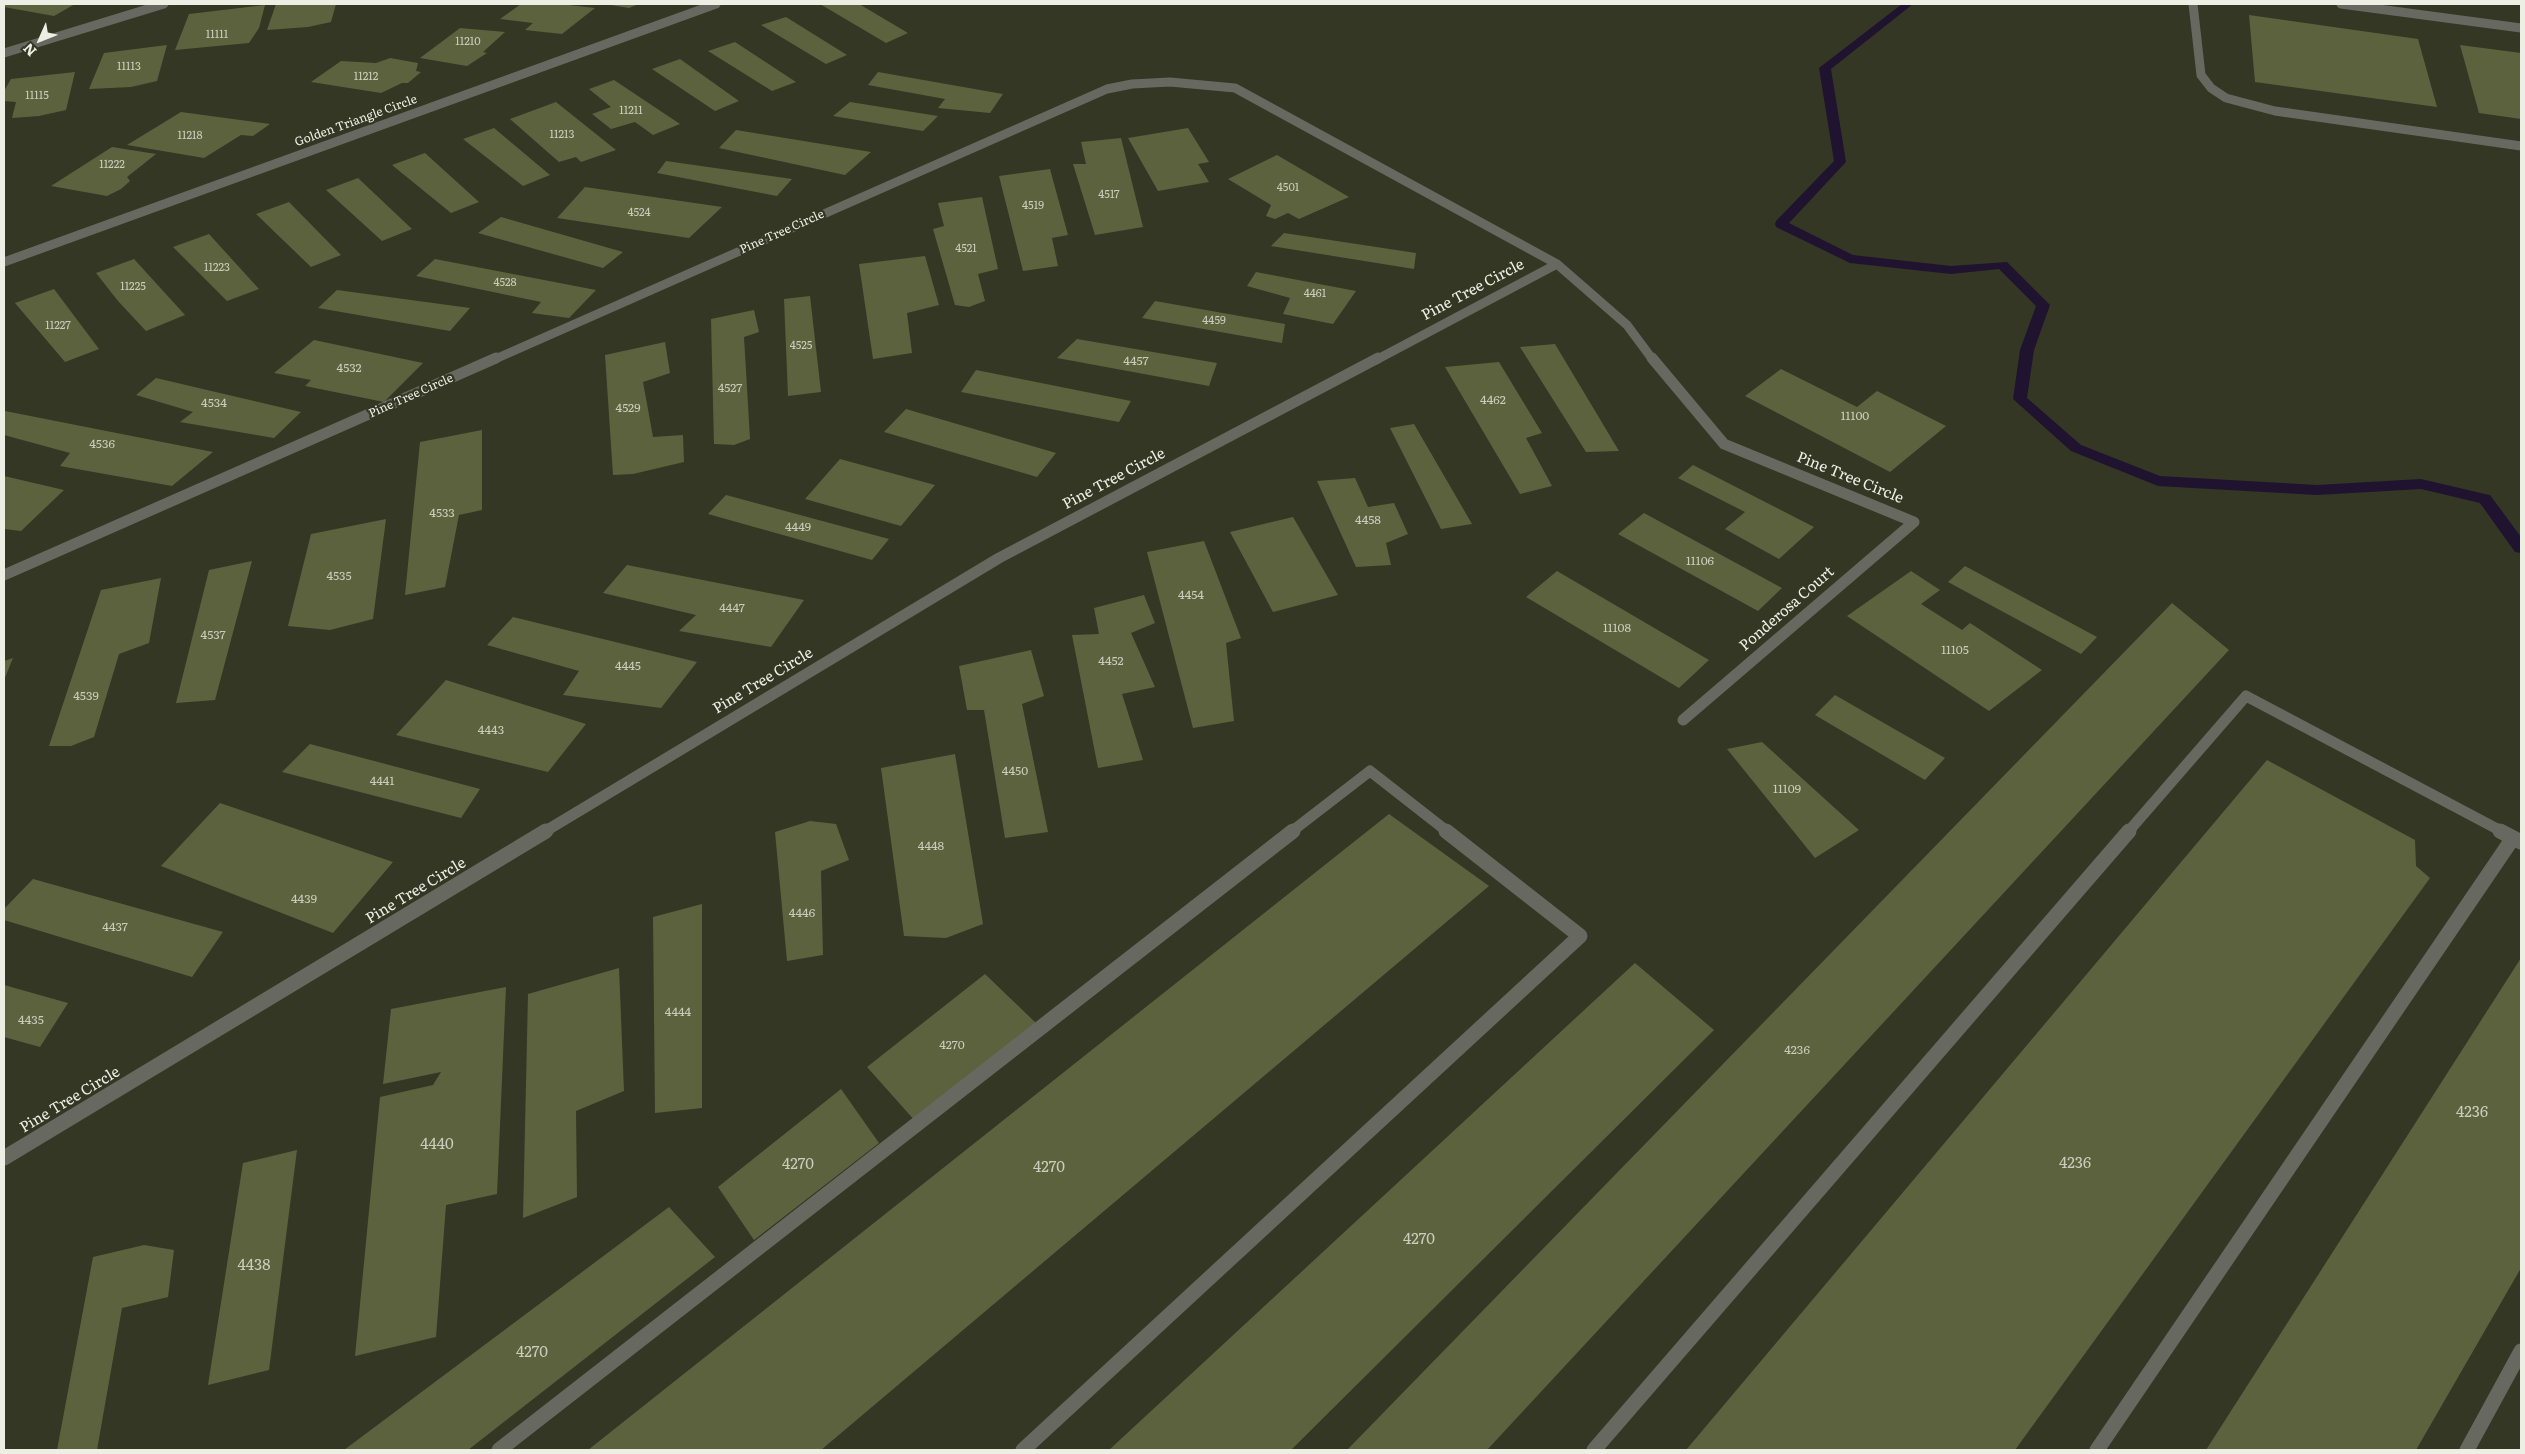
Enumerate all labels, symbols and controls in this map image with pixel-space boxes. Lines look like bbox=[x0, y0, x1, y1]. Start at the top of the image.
north arrow bbox=[15, 15, 65, 65]
house number: 11111 bbox=[206, 28, 228, 42]
house number: 11210 bbox=[455, 35, 481, 49]
text: N bbox=[18, 39, 40, 62]
house number: 11113 bbox=[117, 60, 141, 74]
house number: 11212 bbox=[354, 70, 378, 84]
house number: 11115 bbox=[25, 89, 49, 103]
street label: Golden Triangle Circle bbox=[293, 92, 419, 150]
house number: 11211 bbox=[619, 104, 643, 118]
house number: 11213 bbox=[550, 128, 574, 142]
house number: 11218 bbox=[177, 129, 203, 143]
house number: 11222 bbox=[99, 158, 125, 172]
house number: 4501 bbox=[1277, 181, 1299, 195]
house number: 4517 bbox=[1098, 188, 1120, 202]
house number: 4519 bbox=[1022, 199, 1044, 213]
house number: 4524 bbox=[627, 206, 651, 220]
street label: Pine Tree Circle bbox=[738, 207, 826, 257]
house number: 4521 bbox=[955, 242, 977, 256]
street label: Pine Tree Circle bbox=[1419, 255, 1527, 325]
house number: 11223 bbox=[204, 261, 230, 275]
house number: 4528 bbox=[493, 276, 517, 290]
house number: 11225 bbox=[120, 280, 146, 294]
house number: 4461 bbox=[1304, 287, 1326, 301]
house number: 4459 bbox=[1202, 314, 1226, 328]
house number: 11227 bbox=[45, 319, 71, 333]
house number: 4525 bbox=[790, 339, 812, 353]
house number: 4457 bbox=[1123, 354, 1149, 368]
house number: 4532 bbox=[337, 361, 361, 375]
street label: Pine Tree Circle bbox=[367, 371, 455, 421]
house number: 4527 bbox=[718, 381, 742, 395]
house number: 4462 bbox=[1480, 393, 1506, 407]
house number: 4534 bbox=[201, 396, 227, 410]
house number: 4529 bbox=[616, 401, 640, 415]
house number: 11100 bbox=[1841, 409, 1869, 423]
house number: 4536 bbox=[89, 437, 115, 451]
street label: Pine Tree Circle bbox=[1060, 444, 1168, 514]
street label: Pine Tree Circle bbox=[1794, 448, 1906, 508]
house number: 4533 bbox=[429, 506, 455, 520]
house number: 4458 bbox=[1355, 513, 1381, 527]
house number: 4449 bbox=[785, 520, 811, 534]
house number: 11106 bbox=[1686, 554, 1714, 568]
street label: Ponderosa Court bbox=[1736, 563, 1838, 655]
house number: 4535 bbox=[326, 569, 352, 583]
house number: 4454 bbox=[1178, 588, 1204, 602]
house number: 4447 bbox=[719, 601, 745, 615]
house number: 11108 bbox=[1603, 621, 1631, 635]
house number: 4537 bbox=[201, 628, 225, 642]
house number: 11105 bbox=[1941, 643, 1969, 657]
street label: Pine Tree Circle bbox=[710, 644, 816, 718]
house number: 4452 bbox=[1098, 654, 1124, 668]
house number: 4445 bbox=[615, 659, 641, 673]
house number: 4539 bbox=[73, 689, 99, 703]
house number: 4443 bbox=[478, 723, 504, 737]
house number: 4450 bbox=[1002, 764, 1028, 778]
house number: 4441 bbox=[370, 774, 394, 788]
house number: 11109 bbox=[1773, 782, 1801, 796]
house number: 4448 bbox=[918, 839, 944, 853]
street label: Pine Tree Circle bbox=[363, 854, 469, 928]
house number: 4439 bbox=[291, 892, 317, 906]
house number: 4446 bbox=[789, 906, 815, 920]
house number: 4437 bbox=[102, 920, 128, 934]
house number: 4444 bbox=[665, 1005, 691, 1019]
house number: 4435 bbox=[18, 1013, 44, 1027]
house number: 4270 bbox=[939, 1038, 965, 1052]
house number: 4236 bbox=[1784, 1043, 1810, 1057]
street label: Pine Tree Circle bbox=[17, 1063, 123, 1137]
house number: 4236 bbox=[2456, 1104, 2488, 1122]
house number: 4440 bbox=[420, 1136, 454, 1154]
house number: 4236 bbox=[2059, 1155, 2091, 1173]
house number: 4270 bbox=[782, 1156, 814, 1174]
house number: 4270 bbox=[1033, 1159, 1065, 1177]
house number: 4270 bbox=[1403, 1231, 1435, 1249]
house number: 4438 bbox=[238, 1257, 270, 1275]
house number: 4270 bbox=[516, 1344, 548, 1362]

